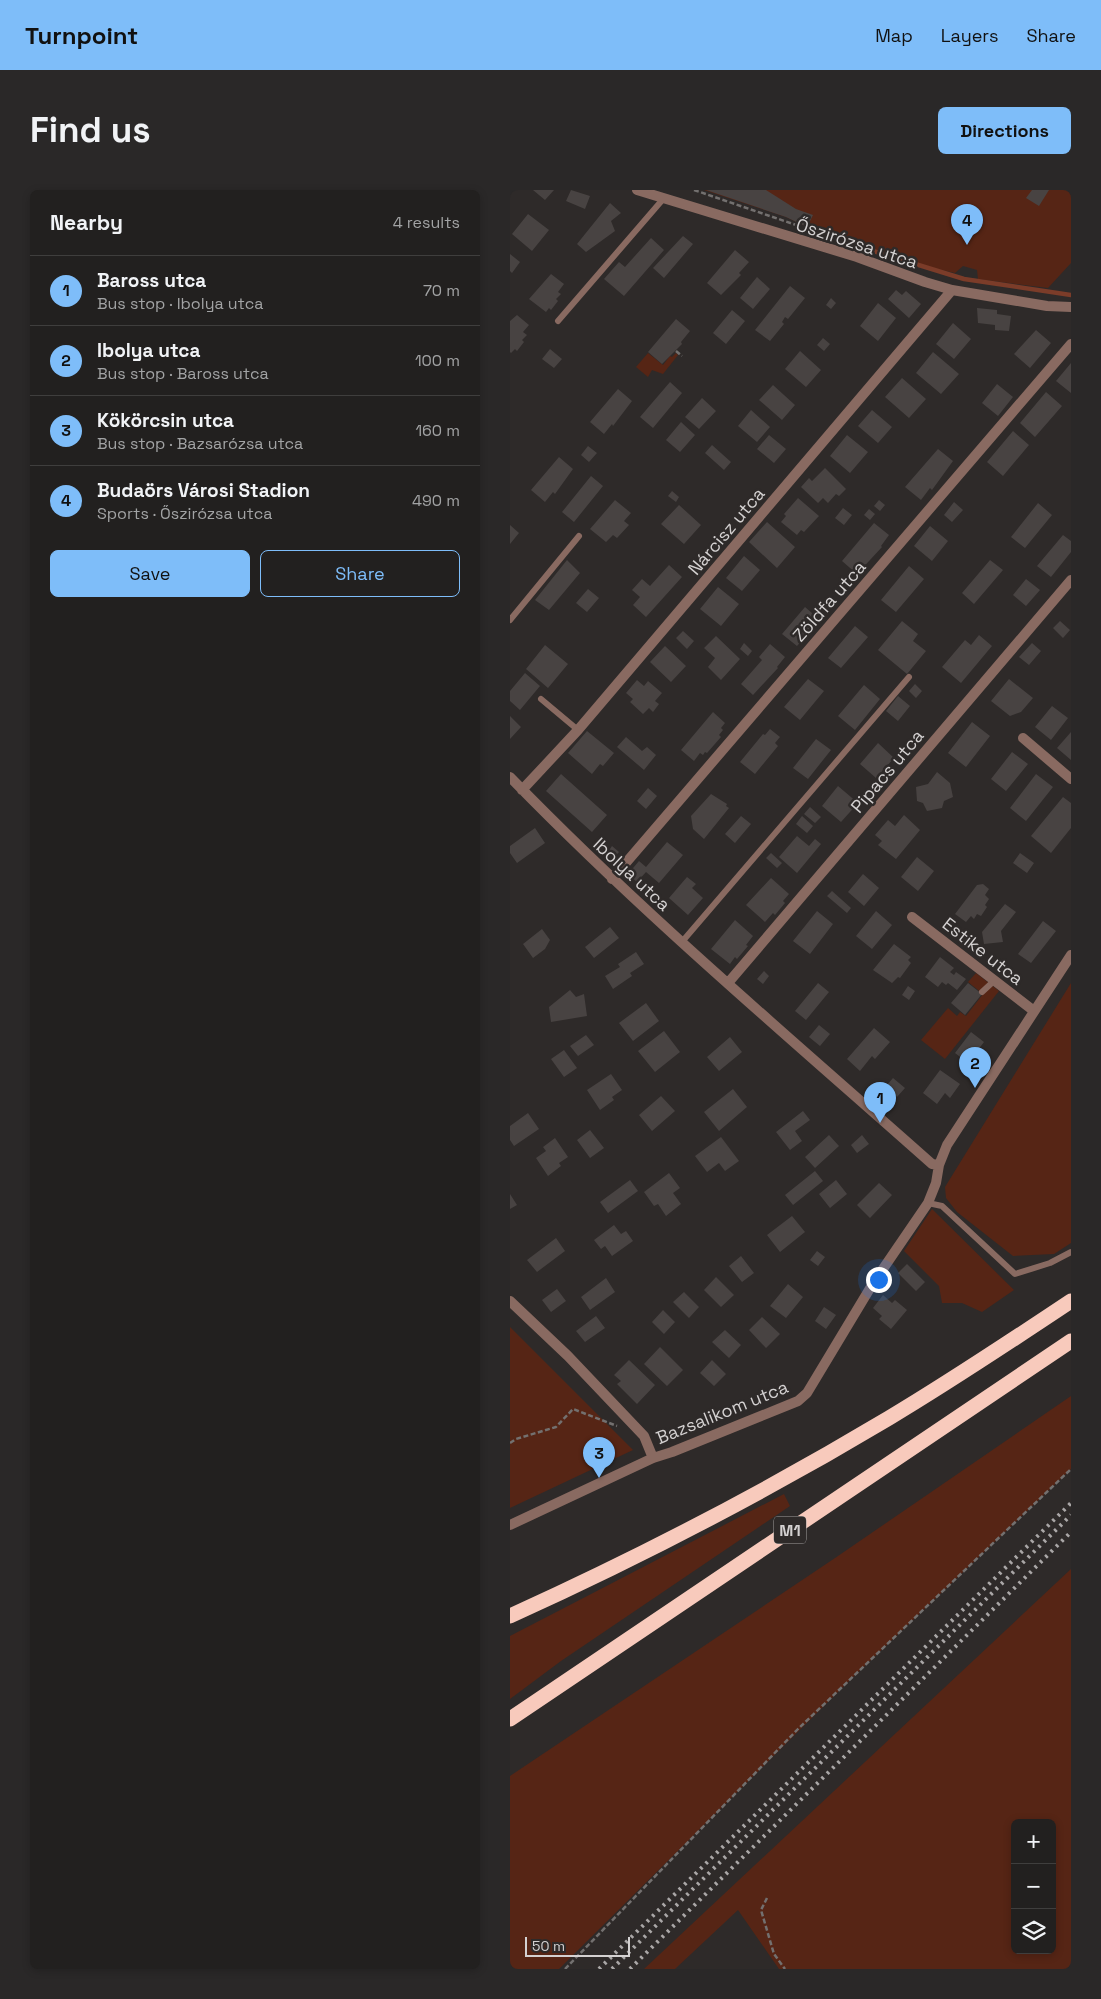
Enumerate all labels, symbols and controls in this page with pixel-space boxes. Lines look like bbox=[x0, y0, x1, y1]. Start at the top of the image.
text: Turnpoint bbox=[25, 20, 138, 51]
text: Map bbox=[875, 24, 913, 47]
text: Layers bbox=[941, 24, 998, 47]
text: Share bbox=[1026, 24, 1076, 47]
button: Directions bbox=[938, 107, 1071, 154]
text: Find us bbox=[30, 108, 151, 152]
pin: 4 bbox=[951, 204, 983, 245]
text: Nearby bbox=[50, 209, 123, 236]
text: 4 results bbox=[393, 212, 460, 233]
street label: Őszirózsa utca bbox=[793, 213, 921, 273]
text: Baross utca bbox=[97, 268, 206, 293]
text: 1 bbox=[62, 280, 70, 301]
text: 70 m bbox=[423, 280, 460, 301]
text: Bus stop · Ibolya utca bbox=[97, 293, 263, 314]
text: Ibolya utca bbox=[97, 338, 200, 363]
text: 2 bbox=[61, 350, 71, 371]
text: 100 m bbox=[415, 350, 460, 371]
text: Bus stop · Baross utca bbox=[97, 363, 269, 384]
text: Kökörcsin utca bbox=[97, 408, 234, 433]
text: 3 bbox=[61, 420, 71, 441]
text: 160 m bbox=[415, 420, 460, 441]
text: Bus stop · Bazsarózsa utca bbox=[97, 433, 303, 454]
text: Budaörs Városi Stadion bbox=[97, 478, 310, 503]
street label: Nárcisz utca bbox=[683, 482, 769, 580]
text: 4 bbox=[61, 490, 71, 511]
text: 490 m bbox=[412, 490, 460, 511]
text: Sports · Őszirózsa utca bbox=[97, 503, 272, 524]
button: Save bbox=[50, 550, 250, 597]
button: Share bbox=[260, 550, 460, 597]
street label: Zöldfa utca bbox=[787, 556, 871, 646]
street label: Pipacs utca bbox=[845, 725, 929, 817]
street label: Ibolya utca bbox=[588, 832, 676, 916]
street label: Estike utca bbox=[938, 912, 1028, 990]
pin: 2 bbox=[959, 1047, 991, 1088]
pin: 1 bbox=[864, 1082, 896, 1123]
your location bbox=[866, 1267, 892, 1293]
street label: Bazsalikom utca bbox=[652, 1375, 792, 1449]
pin: 3 bbox=[583, 1437, 615, 1478]
road number: M1 bbox=[774, 1516, 806, 1544]
map controls bbox=[1011, 1819, 1056, 1954]
button: + bbox=[1011, 1819, 1056, 1864]
button: − bbox=[1011, 1864, 1056, 1909]
button: layers bbox=[1011, 1909, 1056, 1954]
scale bar bbox=[525, 1934, 630, 1957]
text: 50 m bbox=[532, 1937, 565, 1955]

